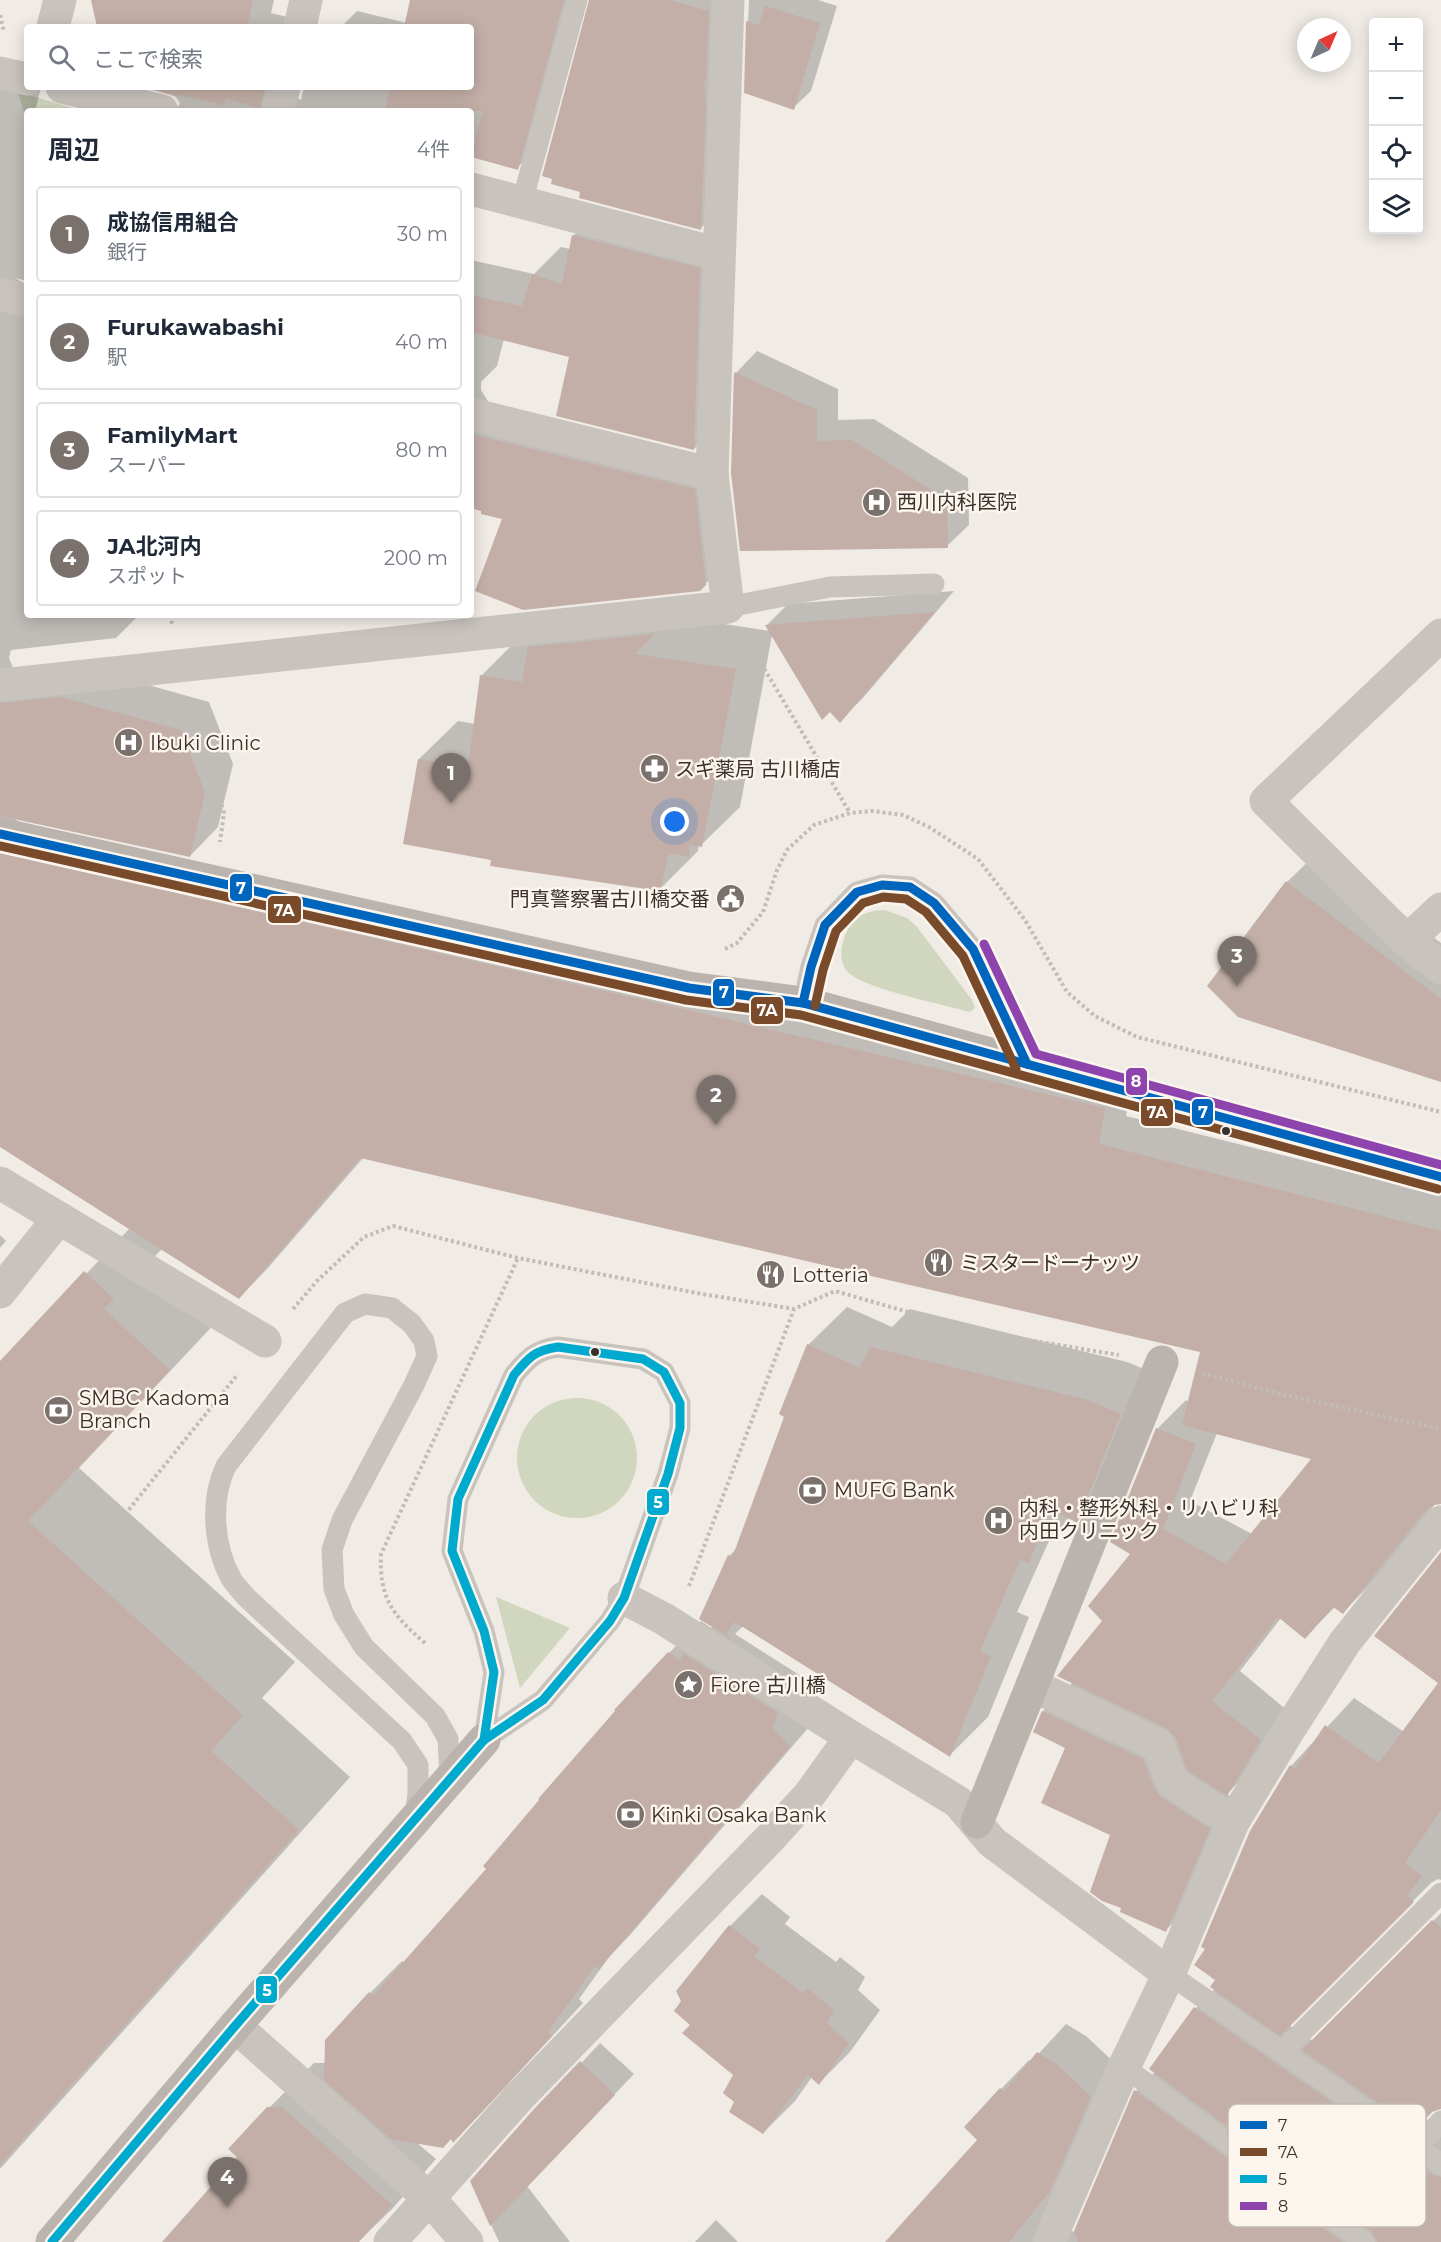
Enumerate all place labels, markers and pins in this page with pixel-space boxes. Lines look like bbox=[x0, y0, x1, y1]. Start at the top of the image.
hospital icon: 西川内科医院 bbox=[860, 486, 892, 518]
place label: 西川内科医院 bbox=[897, 490, 1017, 514]
hospital icon: Ibuki Clinic bbox=[113, 727, 145, 759]
place label: Ibuki Clinic bbox=[150, 731, 261, 755]
pharmacy icon: スギ薬局 古川橋店 bbox=[638, 753, 670, 785]
pin: 1 bbox=[432, 754, 470, 803]
place label: スギ薬局 古川橋店 bbox=[675, 757, 840, 781]
public building icon: 門真警察署古川橋交番 bbox=[715, 883, 747, 915]
place label: 門真警察署古川橋交番 bbox=[510, 887, 710, 911]
pin: 3 bbox=[1218, 936, 1256, 986]
pin: 2 bbox=[696, 1076, 736, 1125]
unlabelled marker bbox=[1220, 1125, 1232, 1137]
restaurant icon: ミスタードーナッツ bbox=[923, 1247, 955, 1279]
place label: ミスタードーナッツ bbox=[960, 1251, 1140, 1275]
restaurant icon: Lotteria bbox=[755, 1259, 787, 1291]
place label: Lotteria bbox=[792, 1263, 869, 1287]
unlabelled marker bbox=[589, 1346, 601, 1358]
place label: SMBC Kadoma Branch bbox=[79, 1386, 230, 1433]
bank icon: SMBC Kadoma Branch bbox=[42, 1394, 74, 1426]
bank icon: MUFG Bank bbox=[797, 1474, 829, 1506]
place label: MUFG Bank bbox=[834, 1478, 955, 1502]
place label: 内科・整形外科・リハビリ科 内田クリニック bbox=[1019, 1496, 1279, 1543]
hospital icon: 内科・整形外科・リハビリ科 内田クリニック bbox=[982, 1504, 1014, 1536]
place icon: Fiore 古川橋 bbox=[673, 1669, 705, 1701]
place label: Fiore 古川橋 bbox=[710, 1673, 826, 1697]
bank icon: Kinki Osaka Bank bbox=[614, 1799, 646, 1831]
place label: Kinki Osaka Bank bbox=[651, 1803, 826, 1827]
pin: 4 bbox=[208, 2158, 246, 2207]

